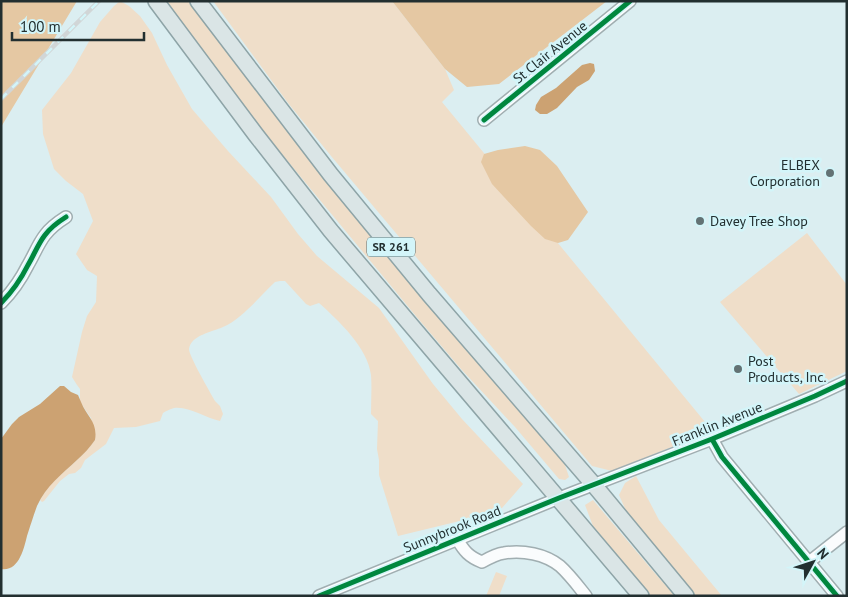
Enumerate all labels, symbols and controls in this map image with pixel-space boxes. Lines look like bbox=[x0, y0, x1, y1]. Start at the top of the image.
scale bar bbox=[12, 10, 145, 42]
text: 100 m bbox=[20, 17, 61, 36]
street label: St Clair Avenue bbox=[509, 17, 591, 87]
place label: ELBEX Corporation bbox=[750, 156, 820, 190]
marker: ELBEX Corporation bbox=[824, 167, 836, 179]
place label: Davey Tree Shop bbox=[710, 212, 808, 230]
marker: Davey Tree Shop bbox=[694, 215, 706, 227]
road number: SR 261 bbox=[367, 238, 415, 256]
place label: Post Products, Inc. bbox=[748, 352, 826, 386]
marker: Post Products, Inc. bbox=[732, 363, 744, 375]
street label: Franklin Avenue bbox=[669, 398, 765, 450]
street label: Sunnybrook Road bbox=[401, 501, 503, 557]
north arrow bbox=[788, 537, 838, 587]
text: N bbox=[813, 544, 833, 563]

